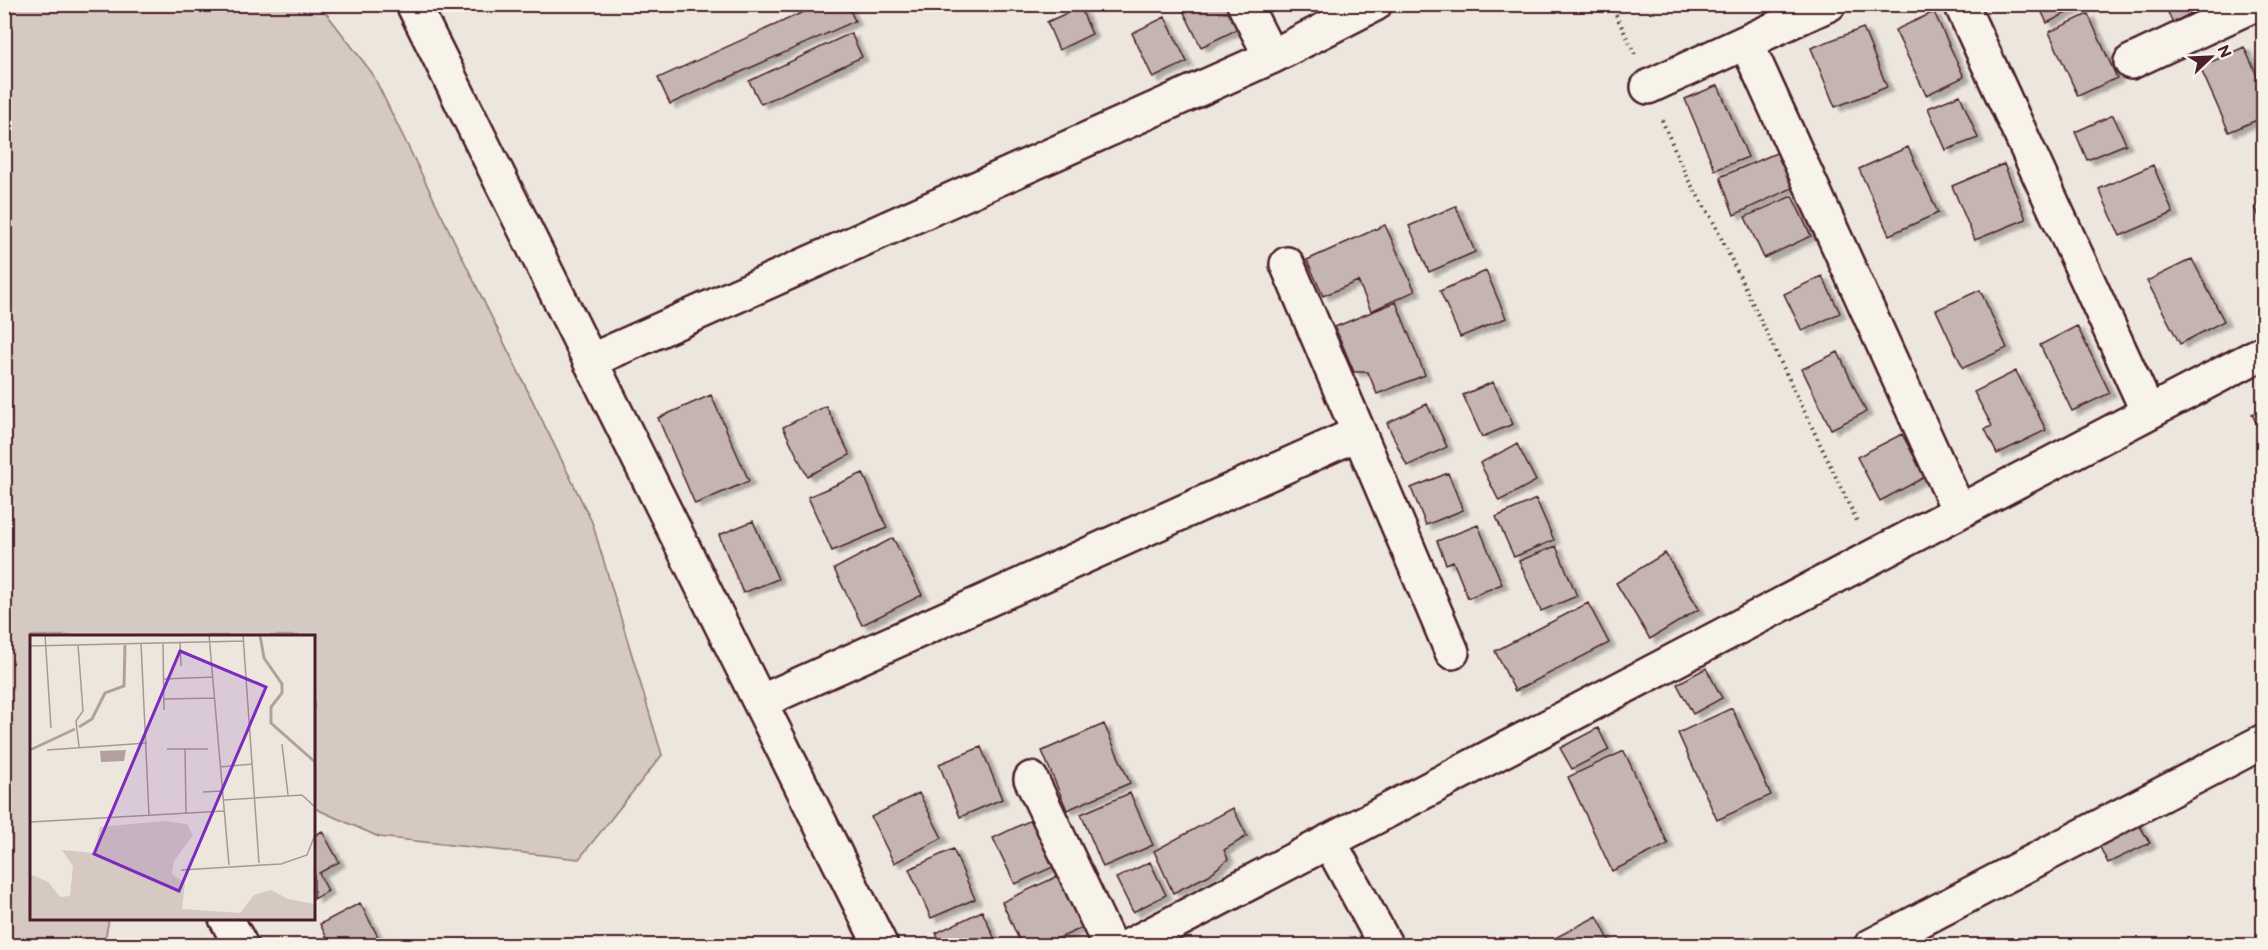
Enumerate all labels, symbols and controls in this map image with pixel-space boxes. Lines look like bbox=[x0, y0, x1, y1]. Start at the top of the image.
north arrow bbox=[2181, 27, 2241, 87]
text: N bbox=[2212, 42, 2235, 61]
inset map bbox=[30, 635, 315, 920]

